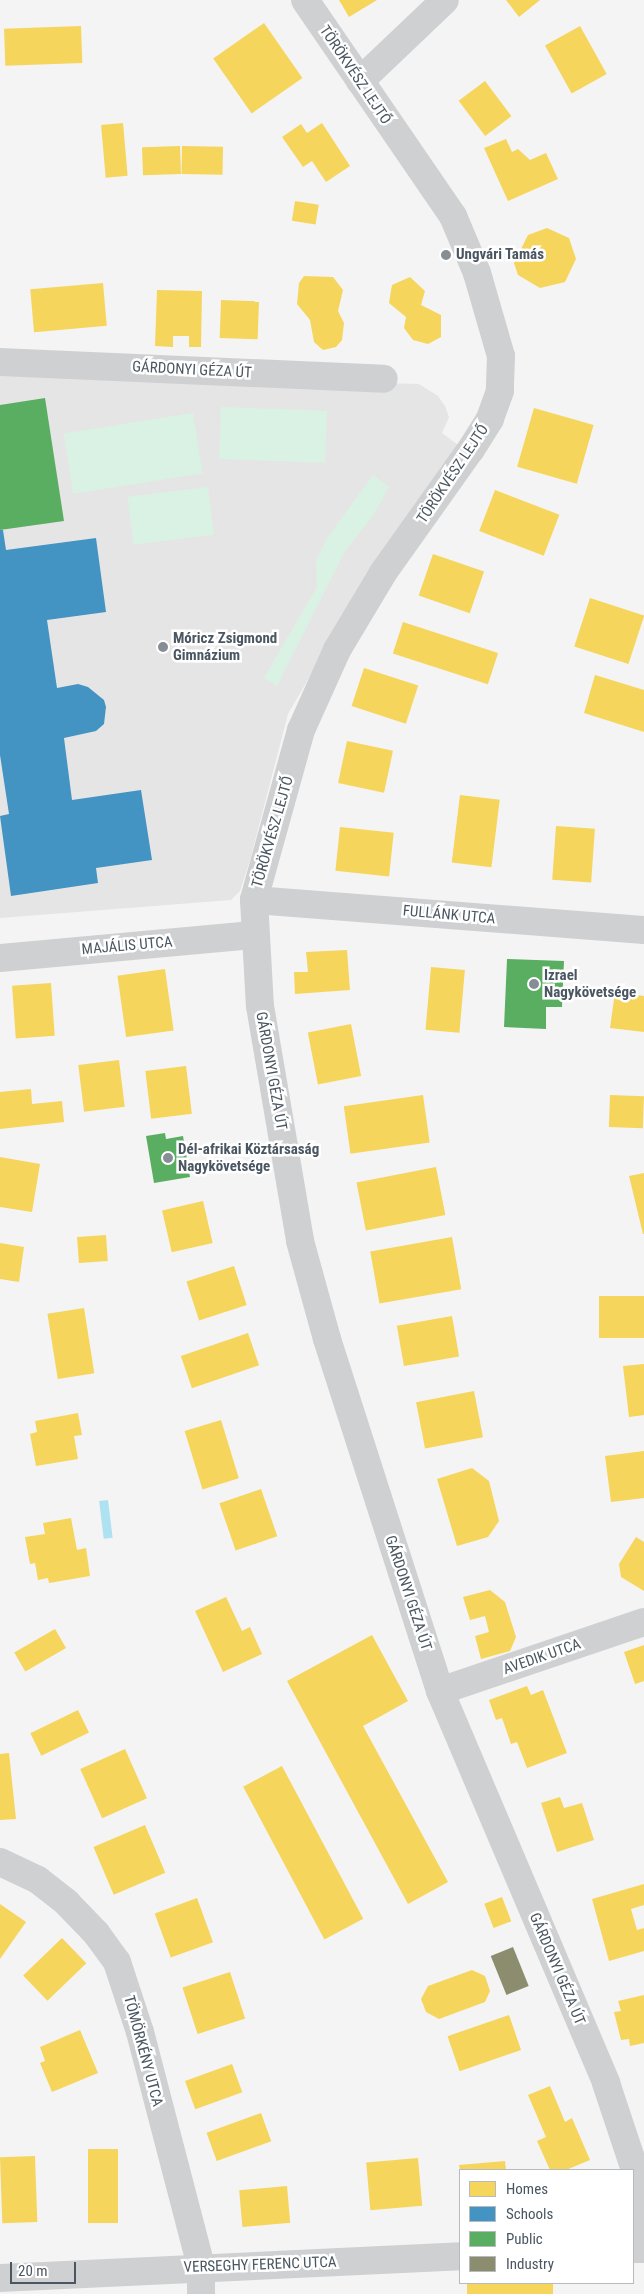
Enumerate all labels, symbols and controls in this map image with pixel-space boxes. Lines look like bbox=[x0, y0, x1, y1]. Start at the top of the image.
street label: TÖRÖKVÉSZ LEJTŐ bbox=[315, 22, 395, 128]
place label: Ungvári Tamás bbox=[456, 246, 544, 264]
marker: Ungvári Tamás bbox=[440, 249, 452, 261]
street label: GÁRDONYI GÉZA ÚT bbox=[132, 358, 252, 382]
street label: TÖRÖKVÉSZ LEJTŐ bbox=[413, 421, 493, 527]
place label: Móricz Zsigmond Gimnázium bbox=[173, 629, 277, 664]
marker: Móricz Zsigmond Gimnázium bbox=[157, 641, 169, 653]
street label: TÖRÖKVÉSZ LEJTŐ bbox=[248, 774, 298, 890]
street label: FULLÁNK UTCA bbox=[402, 902, 496, 928]
street label: MAJÁLIS UTCA bbox=[81, 933, 173, 959]
place label: Izrael Nagykövetsége bbox=[544, 966, 636, 1001]
marker: Izrael Nagykövetsége bbox=[528, 978, 540, 990]
street label: GÁRDONYI GÉZA ÚT bbox=[252, 1010, 290, 1132]
place label: Dél-afrikai Köztársaság Nagykövetsége bbox=[178, 1140, 319, 1175]
marker: Dél-afrikai Köztársaság Nagykövetsége bbox=[162, 1152, 174, 1164]
street label: GÁRDONYI GÉZA ÚT bbox=[381, 1533, 435, 1653]
street label: AVEDIK UTCA bbox=[501, 1635, 583, 1679]
street label: GÁRDONYI GÉZA ÚT bbox=[525, 1910, 589, 2028]
street label: TÖMÖRKÉNY UTCA bbox=[120, 1994, 166, 2108]
legend bbox=[459, 2169, 634, 2284]
text: Homes bbox=[506, 2180, 548, 2198]
text: Schools bbox=[506, 2205, 553, 2223]
text: Public bbox=[506, 2230, 543, 2248]
scale bar bbox=[12, 2252, 79, 2284]
street label: VERSEGHY FERENC UTCA bbox=[183, 2253, 337, 2277]
text: Industry bbox=[506, 2255, 554, 2273]
text: 20 m bbox=[18, 2262, 48, 2280]

